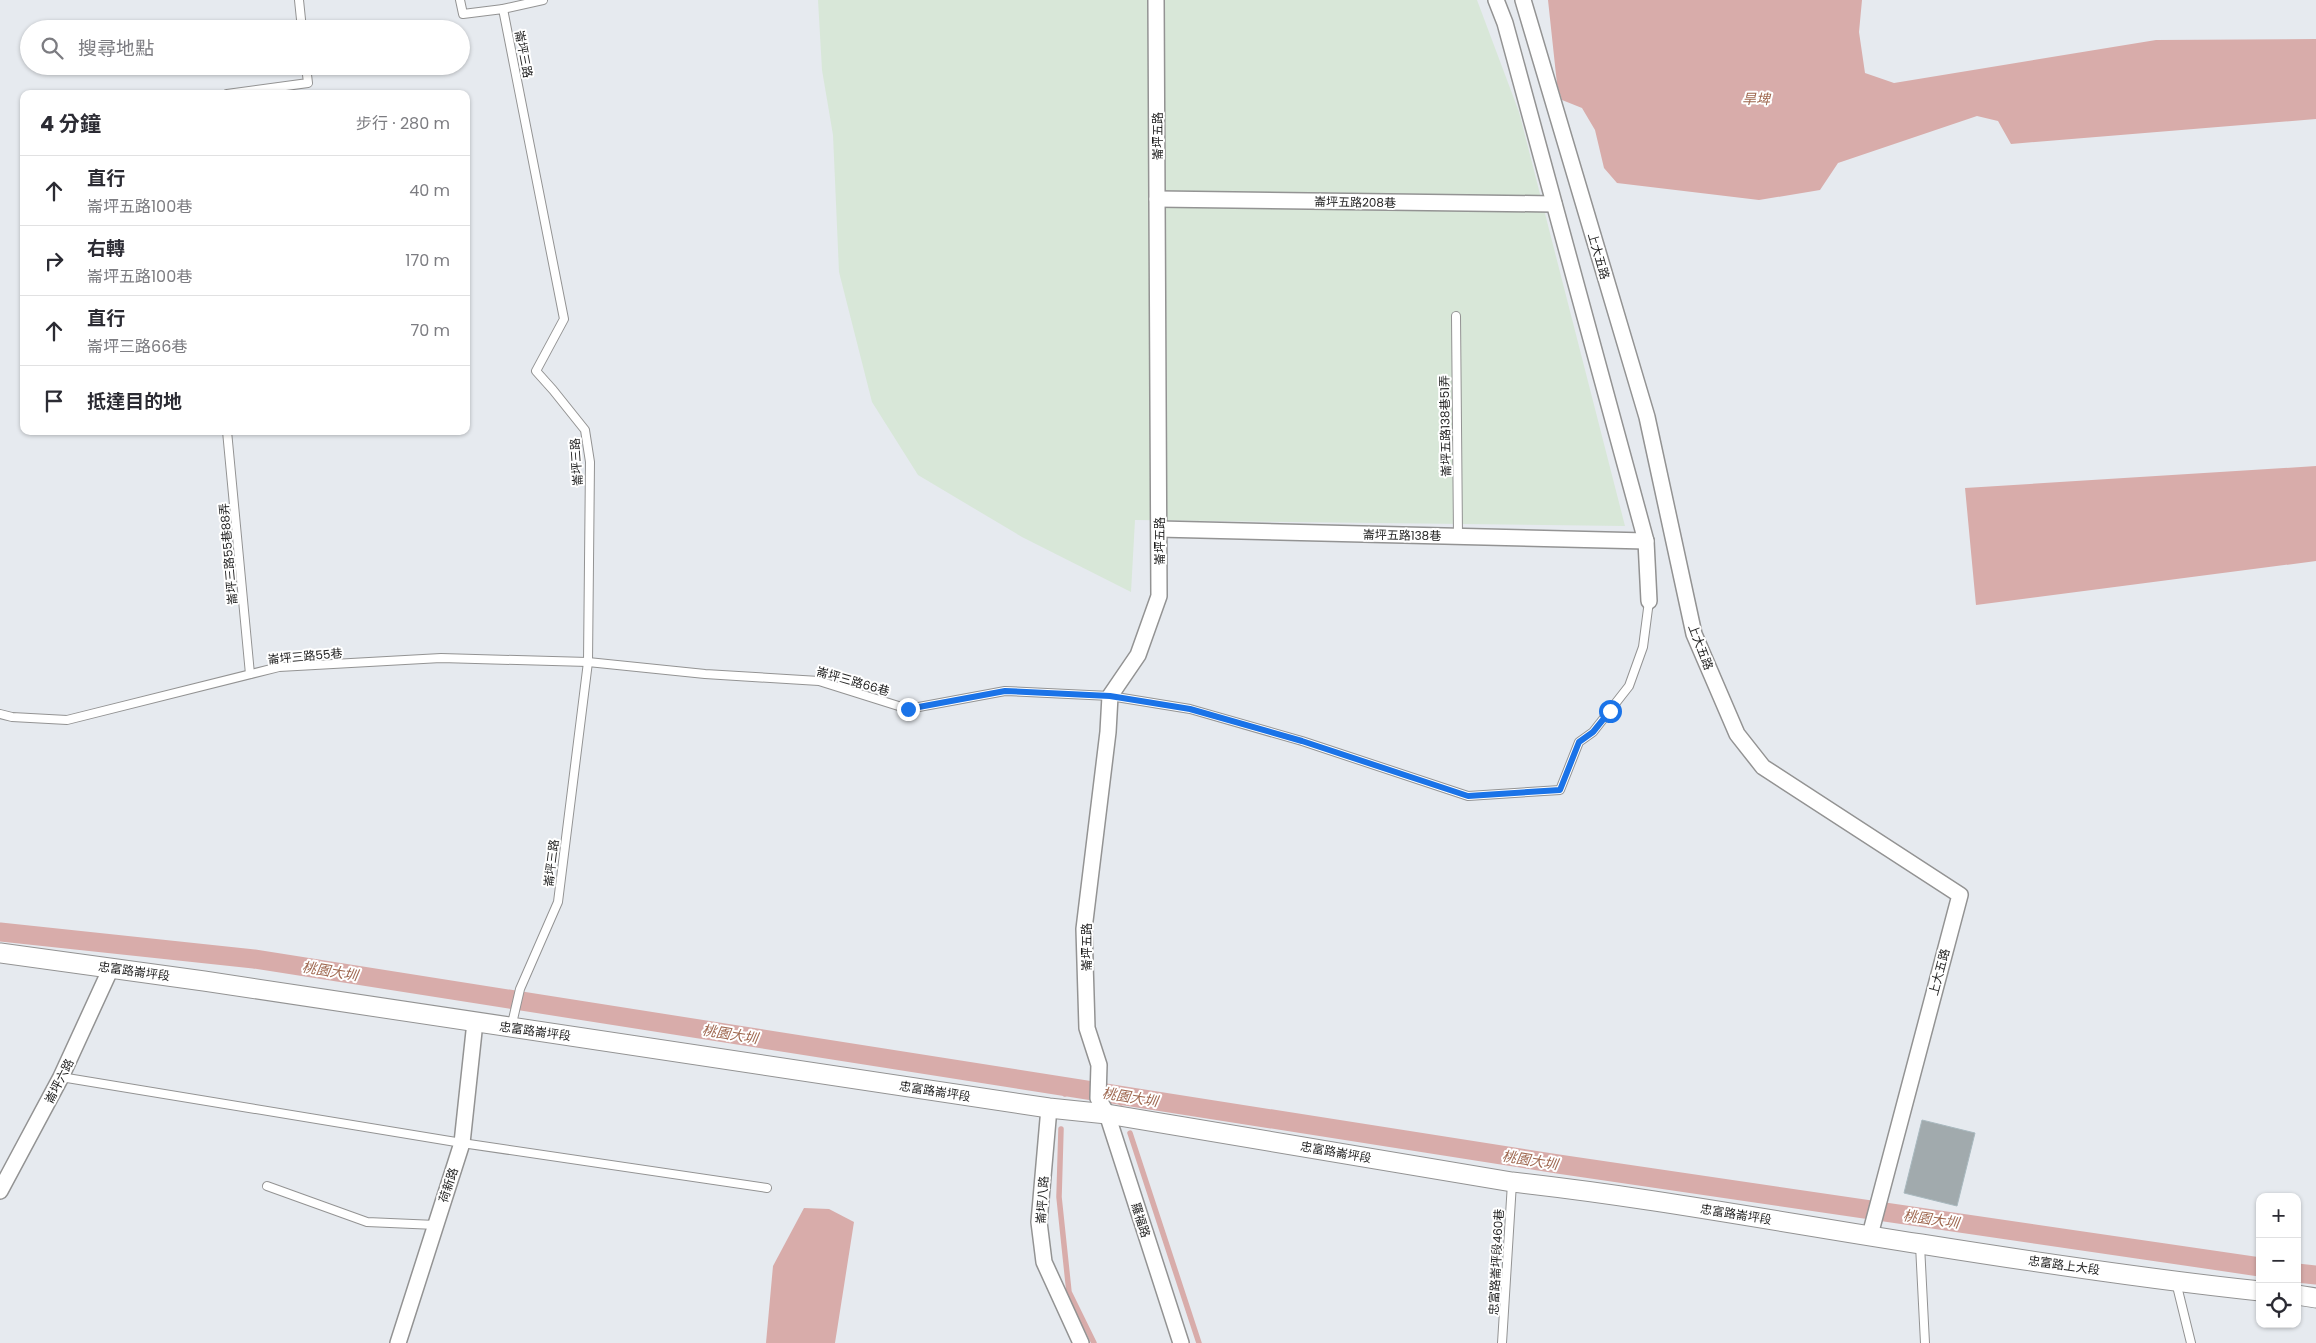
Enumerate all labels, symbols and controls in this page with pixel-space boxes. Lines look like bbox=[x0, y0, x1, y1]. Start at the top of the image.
search box bbox=[20, 20, 470, 75]
street label: 崙坪三路 bbox=[511, 29, 537, 79]
icon: search bbox=[38, 34, 66, 62]
text: 搜尋地點 bbox=[78, 35, 154, 62]
water label: 旱埤 bbox=[1742, 89, 1772, 109]
text: 4 分鐘 bbox=[40, 109, 101, 138]
text: 步行 · 280 m bbox=[356, 112, 450, 135]
street label: 崙坪五路 bbox=[1149, 112, 1166, 160]
text: 直行 bbox=[87, 165, 125, 192]
icon: ahead bbox=[40, 177, 68, 205]
text: 40 m bbox=[409, 179, 450, 202]
street label: 崙坪五路208巷 bbox=[1314, 193, 1396, 211]
text: 崙坪五路100巷 bbox=[87, 195, 192, 218]
street label: 上大五路 bbox=[1584, 231, 1614, 281]
text: 右轉 bbox=[87, 235, 125, 262]
icon: right bbox=[40, 247, 68, 275]
text: 170 m bbox=[405, 249, 450, 272]
text: 崙坪五路100巷 bbox=[87, 265, 192, 288]
text: 直行 bbox=[87, 305, 125, 332]
icon: ahead bbox=[40, 317, 68, 345]
text: 70 m bbox=[410, 319, 450, 342]
text: 崙坪三路66巷 bbox=[87, 335, 187, 358]
street label: 崙坪五路138巷51弄 bbox=[1436, 375, 1454, 477]
icon: arrive bbox=[40, 387, 68, 415]
text: 抵達目的地 bbox=[87, 388, 182, 415]
street label: 崙坪三路 bbox=[566, 437, 586, 487]
street label: 崙坪三路55巷88弄 bbox=[215, 502, 241, 606]
street label: 崙坪五路 bbox=[1151, 517, 1168, 565]
street label: 崙坪五路138巷 bbox=[1363, 526, 1441, 544]
street label: 上大五路 bbox=[1684, 622, 1718, 672]
street label: 崙坪三路55巷 bbox=[267, 644, 343, 668]
street label: 崙坪三路66巷 bbox=[814, 662, 892, 700]
route end bbox=[897, 698, 920, 721]
route start bbox=[1599, 700, 1622, 723]
street label: 崙坪三路 bbox=[540, 838, 562, 888]
street label: 崙坪五路 bbox=[1078, 923, 1095, 971]
street label: 上大五路 bbox=[1925, 947, 1953, 997]
water label: 桃園大圳 bbox=[301, 957, 361, 986]
street label: 忠富路崙坪段 bbox=[97, 958, 171, 984]
street label: 忠富路崙坪段 bbox=[498, 1018, 572, 1044]
water label: 桃園大圳 bbox=[701, 1020, 761, 1049]
street label: 崙坪六路 bbox=[41, 1056, 77, 1106]
street label: 忠富路崙坪段 bbox=[898, 1077, 972, 1105]
water label: 桃園大圳 bbox=[1101, 1083, 1161, 1112]
street label: 忠富路崙坪段 bbox=[1299, 1137, 1373, 1167]
water label: 桃園大圳 bbox=[1501, 1146, 1561, 1175]
street label: 荷新路 bbox=[434, 1165, 462, 1205]
street label: 崙坪八路 bbox=[1032, 1175, 1052, 1225]
map controls bbox=[2256, 1193, 2301, 1328]
button: + bbox=[2256, 1193, 2301, 1238]
street label: 羅福路 bbox=[1127, 1200, 1155, 1240]
street label: 忠富路崙坪段 bbox=[1699, 1200, 1773, 1228]
water label: 桃園大圳 bbox=[1902, 1205, 1962, 1233]
street label: 忠富路崙坪段460巷 bbox=[1485, 1208, 1507, 1316]
button: − bbox=[2256, 1238, 2301, 1283]
street label: 忠富路上大段 bbox=[2027, 1252, 2101, 1278]
button: locate bbox=[2256, 1283, 2301, 1328]

